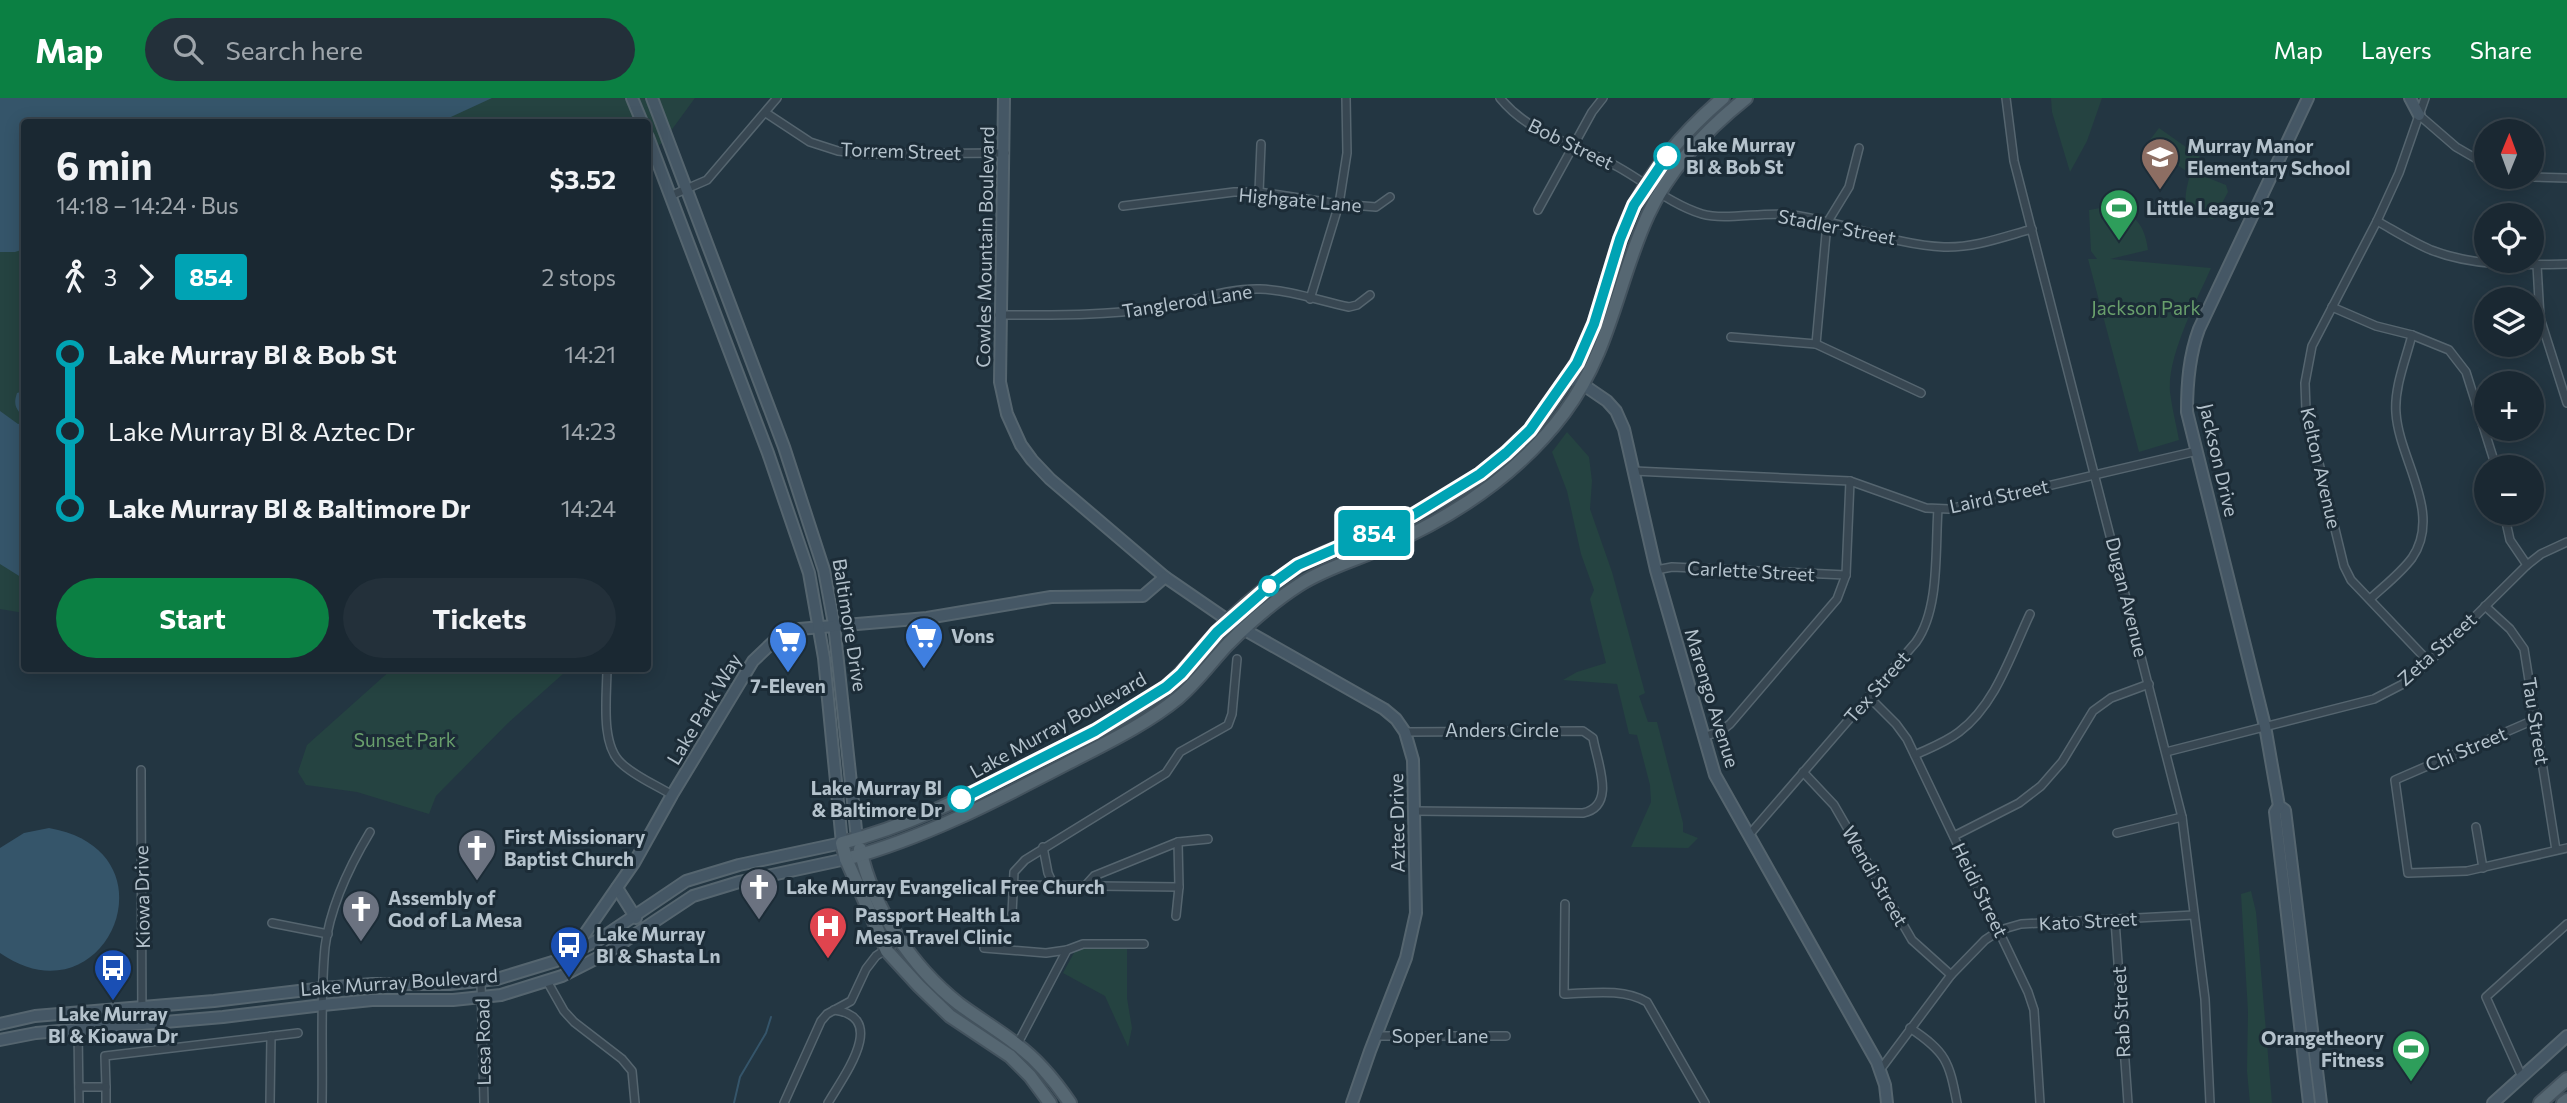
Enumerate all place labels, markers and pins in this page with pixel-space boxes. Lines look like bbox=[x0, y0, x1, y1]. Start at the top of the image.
place label: Lake Murray Bl & Bob St bbox=[1686, 133, 1796, 178]
place label: Murray Manor Elementary School bbox=[2187, 134, 2351, 179]
school or university icon: Murray Manor Elementary School bbox=[2139, 136, 2181, 191]
marker: Lake Murray Bl & Bob St bbox=[1654, 143, 1680, 169]
sports icon: Little League 2 bbox=[2098, 187, 2140, 242]
place label: Little League 2 bbox=[2146, 196, 2274, 219]
unlabelled marker bbox=[1259, 576, 1279, 596]
supermarket icon: Vons bbox=[903, 615, 945, 670]
supermarket icon: 7-Eleven bbox=[767, 619, 809, 674]
place label: Vons bbox=[951, 624, 995, 647]
place label: 7-Eleven bbox=[750, 674, 826, 697]
place label: Lake Murray Bl & Baltimore Dr bbox=[811, 776, 942, 821]
marker: Lake Murray Bl & Baltimore Dr bbox=[948, 786, 974, 812]
place label: First Missionary Baptist Church bbox=[504, 825, 646, 870]
church icon: First Missionary Baptist Church bbox=[456, 827, 498, 882]
church icon: Lake Murray Evangelical Free Church bbox=[738, 866, 780, 921]
place label: Lake Murray Evangelical Free Church bbox=[786, 875, 1105, 898]
place label: Assembly of God of La Mesa bbox=[388, 886, 522, 931]
church icon: Assembly of God of La Mesa bbox=[340, 888, 382, 943]
place label: Passport Health La Mesa Travel Clinic bbox=[855, 903, 1020, 948]
hospital icon: Passport Health La Mesa Travel Clinic bbox=[807, 905, 849, 960]
place label: Lake Murray Bl & Shasta Ln bbox=[596, 922, 720, 967]
bus stop icon: Lake Murray Bl & Shasta Ln bbox=[548, 924, 590, 979]
bus stop icon: Lake Murray Bl & Kioawa Dr bbox=[92, 947, 134, 1002]
place label: Lake Murray Bl & Kioawa Dr bbox=[48, 1002, 178, 1047]
place label: Orangetheory Fitness bbox=[2261, 1026, 2385, 1071]
sports icon: Orangetheory Fitness bbox=[2390, 1028, 2432, 1083]

